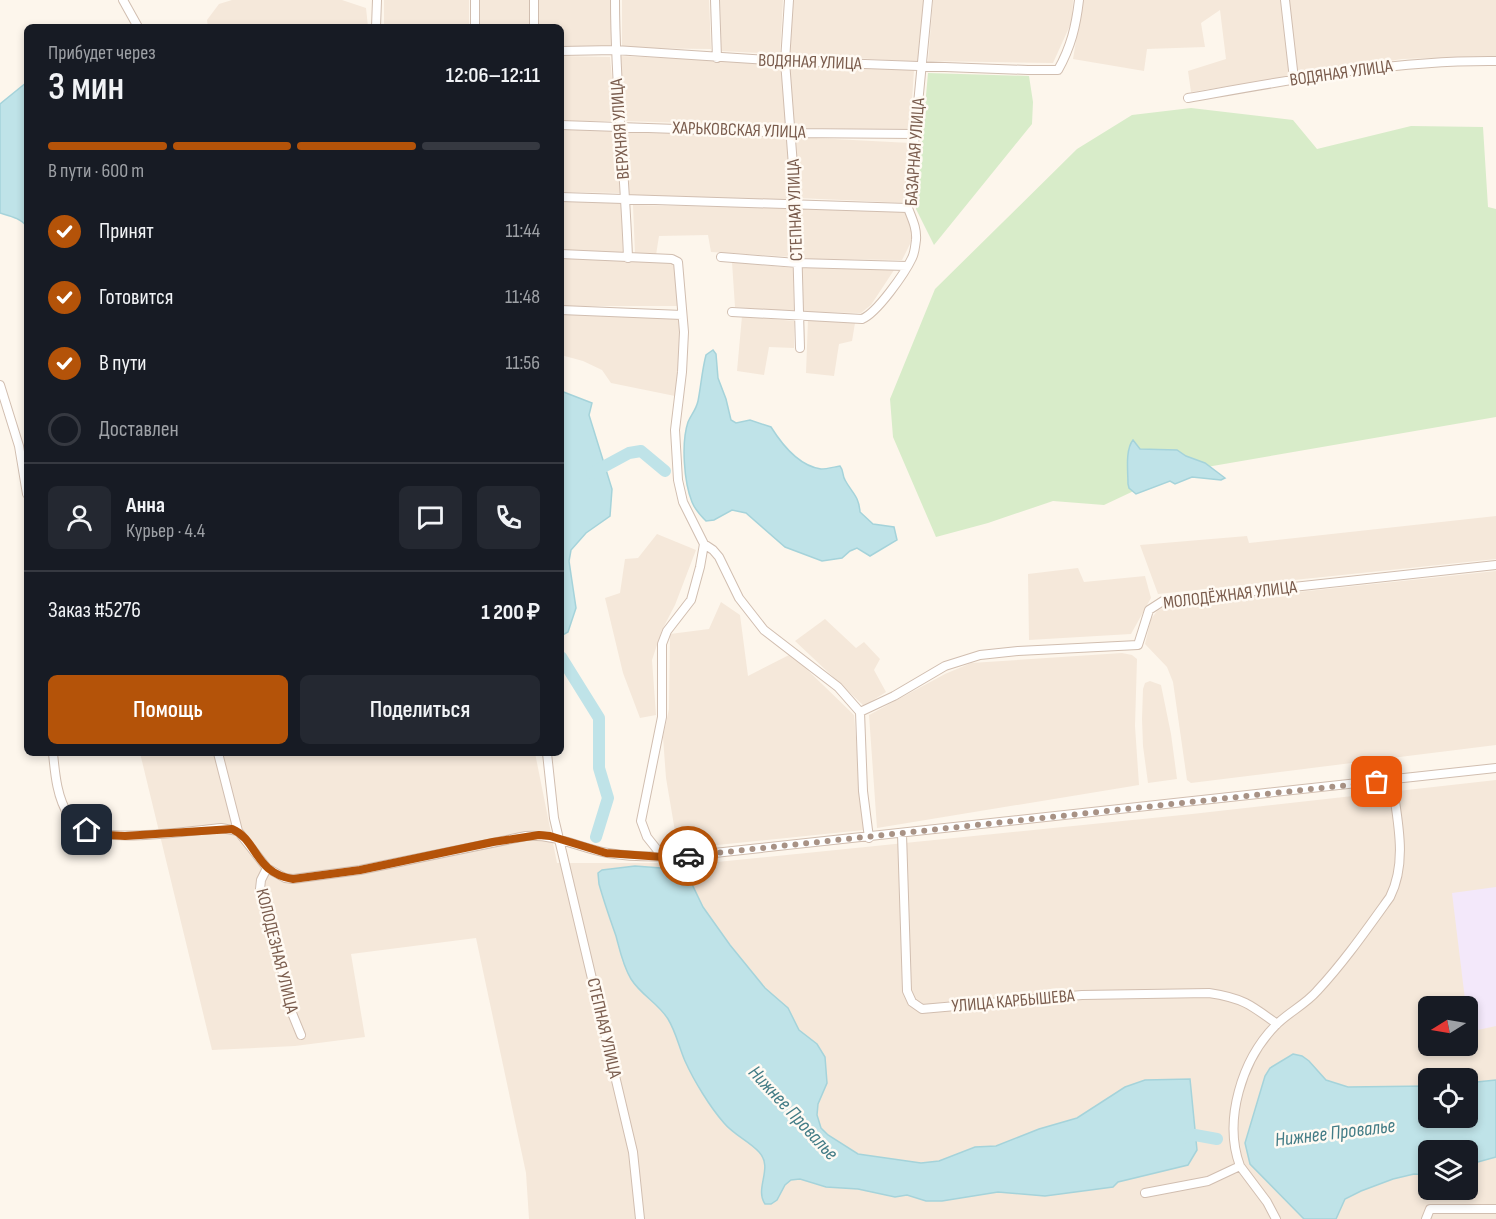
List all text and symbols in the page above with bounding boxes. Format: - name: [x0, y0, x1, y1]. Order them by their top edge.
- text: Прибудет через: [48, 41, 156, 65]
- street label: ВОДЯНАЯ УЛИЦА: [758, 50, 862, 74]
- street label: ВОДЯНАЯ УЛИЦА: [1288, 55, 1394, 91]
- text: 12:06–12:11: [446, 62, 540, 89]
- text: 3 мин: [48, 64, 124, 111]
- street label: ВЕРХНЯЯ УЛИЦА: [606, 78, 634, 180]
- street label: БАЗАРНАЯ УЛИЦА: [901, 97, 929, 207]
- street label: ХАРЬКОВСКАЯ УЛИЦА: [671, 117, 806, 143]
- street label: СТЕПНАЯ УЛИЦА: [783, 158, 807, 261]
- text: В пути · 600 m: [48, 159, 144, 183]
- icon: check: [48, 215, 81, 248]
- text: Принят: [99, 218, 154, 245]
- text: 11:44: [505, 219, 540, 243]
- icon: check: [48, 281, 81, 314]
- text: Готовится: [99, 284, 173, 311]
- text: 11:48: [505, 285, 540, 309]
- icon: check: [48, 347, 81, 380]
- text: В пути: [99, 350, 147, 377]
- text: 11:56: [505, 351, 540, 375]
- text: Доставлен: [99, 416, 179, 443]
- button: person: [48, 486, 111, 549]
- button: chat: [399, 486, 462, 549]
- button: phone: [477, 486, 540, 549]
- text: Анна: [126, 492, 165, 519]
- text: Курьер · 4.4: [126, 519, 205, 543]
- street label: МОЛОДЁЖНАЯ УЛИЦА: [1162, 576, 1298, 614]
- text: Заказ #5276: [48, 597, 141, 624]
- text: 1 200 ₽: [481, 599, 540, 626]
- button: Помощь: [48, 675, 288, 744]
- button: Поделиться: [300, 675, 540, 744]
- pin: [1351, 756, 1402, 807]
- icon: bag: [1360, 765, 1393, 798]
- pin: [61, 804, 112, 855]
- icon: home: [70, 813, 103, 846]
- courier: [658, 826, 718, 886]
- icon: car: [672, 840, 705, 873]
- street label: КОЛОДЕЗНАЯ УЛИЦА: [251, 886, 303, 1016]
- street label: СТЕПНАЯ УЛИЦА: [582, 976, 626, 1080]
- street label: УЛИЦА КАРБЫШЕВА: [951, 985, 1076, 1017]
- north arrow: [1418, 996, 1478, 1056]
- map controls: [1418, 996, 1478, 1200]
- water label: Нижнее Провалье: [743, 1061, 843, 1166]
- button: locate: [1418, 1068, 1478, 1128]
- water label: Нижнее Провалье: [1274, 1114, 1397, 1152]
- button: layers: [1418, 1140, 1478, 1200]

